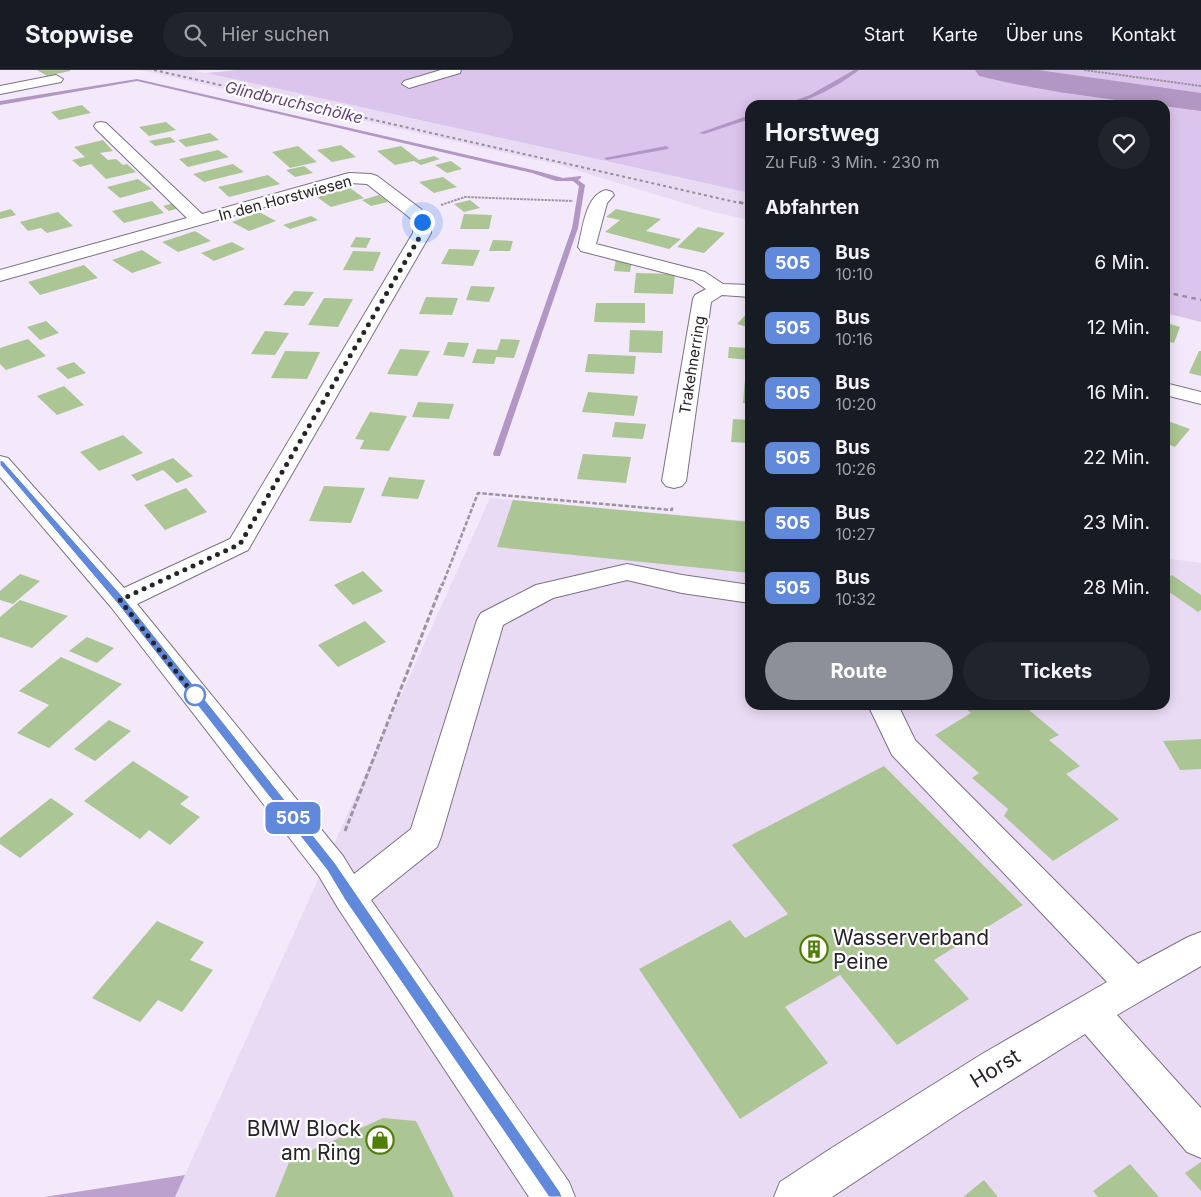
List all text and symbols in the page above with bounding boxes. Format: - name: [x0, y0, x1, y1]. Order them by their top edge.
- search box: [163, 12, 513, 57]
- text: Stopwise: [25, 20, 133, 49]
- icon: search: [181, 21, 209, 49]
- text: Hier suchen: [221, 23, 329, 46]
- text: Start: [864, 24, 904, 45]
- text: Karte: [932, 24, 978, 45]
- text: Über uns: [1006, 24, 1083, 45]
- text: Kontakt: [1111, 24, 1176, 45]
- water label: Glindbruchschölke: [223, 76, 365, 128]
- button: heart: [1098, 117, 1150, 169]
- text: Horstweg: [765, 118, 880, 147]
- text: Zu Fuß · 3 Min. · 230 m: [765, 152, 940, 172]
- street label: In den Horstwiesen: [216, 171, 354, 225]
- text: Abfahrten: [765, 196, 859, 219]
- your location: [410, 210, 435, 235]
- text: Bus: [835, 241, 870, 264]
- text: 6 Min.: [1094, 251, 1150, 274]
- text: 505: [775, 252, 810, 273]
- text: 10:10: [835, 264, 873, 284]
- text: Bus: [835, 306, 870, 329]
- street label: Trakehnerring: [675, 314, 709, 416]
- text: 12 Min.: [1087, 316, 1150, 339]
- text: 505: [775, 317, 810, 338]
- text: 10:16: [835, 329, 873, 349]
- text: Bus: [835, 371, 870, 394]
- text: 16 Min.: [1087, 381, 1150, 404]
- text: 505: [775, 382, 810, 403]
- text: 10:20: [835, 394, 876, 414]
- text: Bus: [835, 436, 870, 459]
- text: 22 Min.: [1083, 446, 1150, 469]
- text: 505: [775, 447, 810, 468]
- text: 10:26: [835, 459, 876, 479]
- text: Bus: [835, 501, 870, 524]
- text: 23 Min.: [1083, 511, 1150, 534]
- text: 505: [775, 512, 810, 533]
- text: 10:27: [835, 524, 875, 544]
- text: Bus: [835, 566, 870, 589]
- text: 28 Min.: [1083, 576, 1150, 599]
- text: 505: [775, 577, 810, 598]
- text: 10:32: [835, 589, 876, 609]
- button: Route: [765, 642, 953, 700]
- button: Tickets: [963, 642, 1150, 700]
- unlabelled marker: [184, 684, 206, 706]
- line badge: 505: [264, 802, 322, 834]
- text: 505: [275, 807, 311, 828]
- place label: Wasserverband Peine: [833, 925, 989, 974]
- building icon: Wasserverband Peine: [799, 934, 829, 964]
- street label: Horst: [965, 1043, 1025, 1093]
- place label: BMW Block am Ring: [247, 1116, 361, 1165]
- shop icon: BMW Block am Ring: [365, 1125, 395, 1155]

